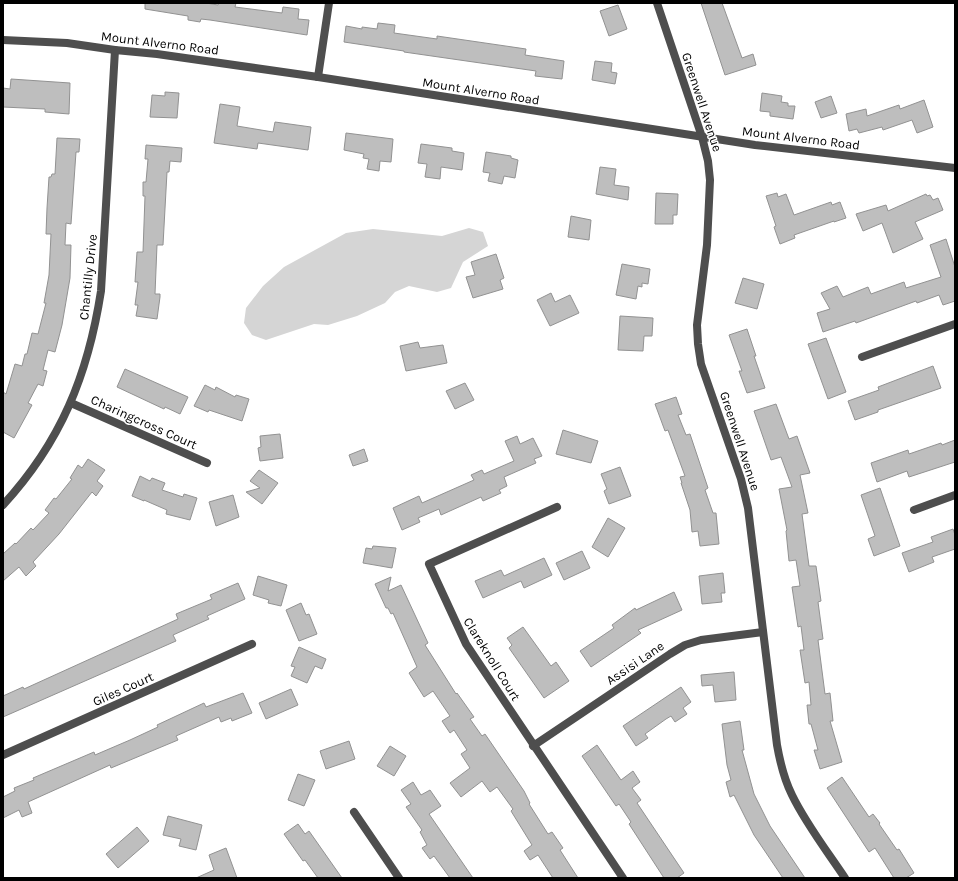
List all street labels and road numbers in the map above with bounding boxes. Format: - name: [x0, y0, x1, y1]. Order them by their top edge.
- street label: Mount Alverno Road: [100, 28, 220, 58]
- street label: Greenwell Avenue: [679, 50, 725, 154]
- street label: Mount Alverno Road: [421, 74, 541, 108]
- street label: Mount Alverno Road: [741, 123, 861, 153]
- street label: Chantilly Drive: [76, 233, 100, 321]
- street label: Greenwell Avenue: [717, 389, 763, 493]
- street label: Charingcross Court: [89, 392, 199, 452]
- street label: Clareknoll Court: [460, 615, 524, 703]
- street label: Assisi Lane: [603, 638, 667, 688]
- street label: Giles Court: [90, 669, 156, 709]

